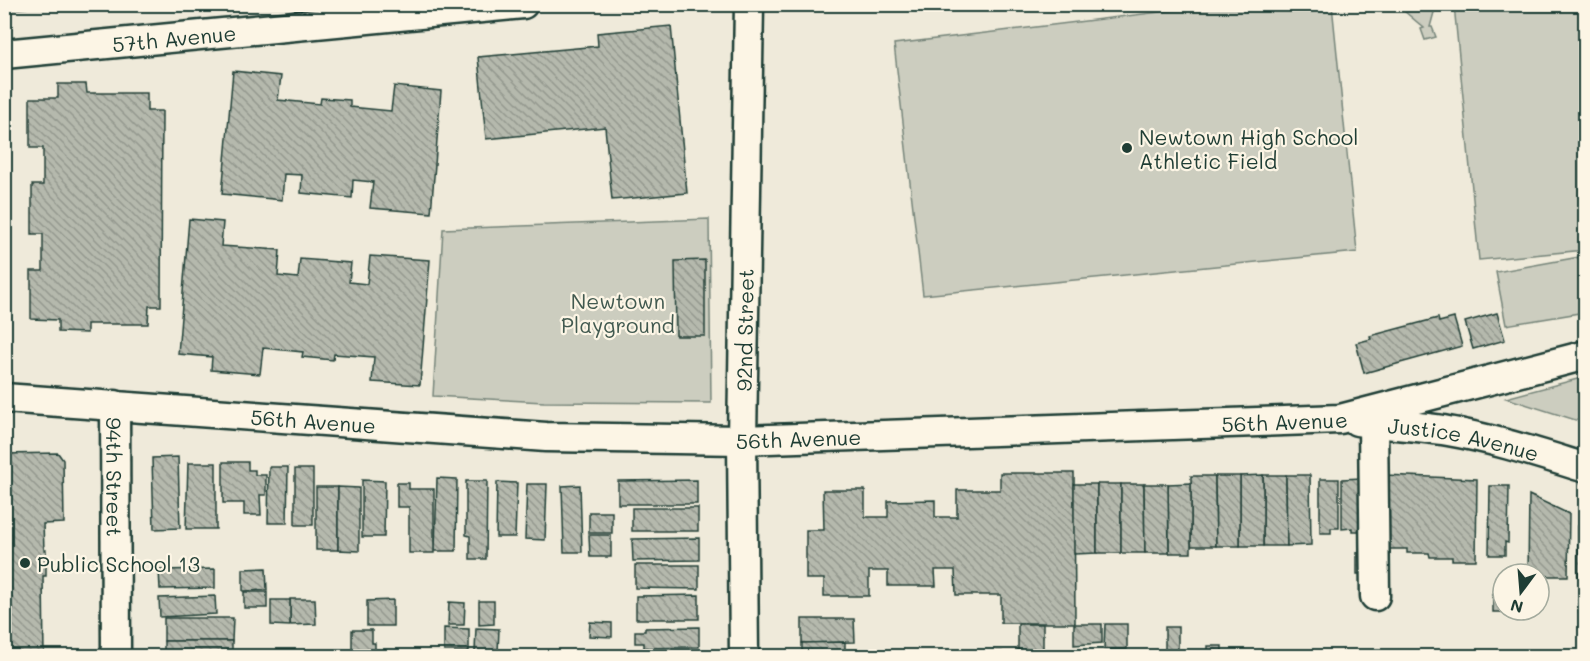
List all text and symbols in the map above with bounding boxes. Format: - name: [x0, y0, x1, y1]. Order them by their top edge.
- street label: 57th Avenue: [111, 18, 237, 57]
- place label: Newtown High School Athletic Field: [1139, 123, 1358, 174]
- marker: Newtown High School Athletic Field: [1120, 141, 1134, 155]
- street label: 92nd Street: [729, 268, 758, 392]
- park label: Newtown Playground: [561, 287, 675, 338]
- street label: 56th Avenue: [250, 402, 377, 438]
- street label: 56th Avenue: [1221, 404, 1350, 437]
- street label: Justice Avenue: [1387, 411, 1542, 466]
- street label: 94th Street: [102, 417, 129, 537]
- street label: 56th Avenue: [736, 422, 862, 454]
- place label: Public School 13: [37, 550, 200, 577]
- marker: Public School 13: [18, 556, 32, 570]
- north arrow: [1491, 562, 1551, 622]
- text: N: [1508, 595, 1525, 619]

